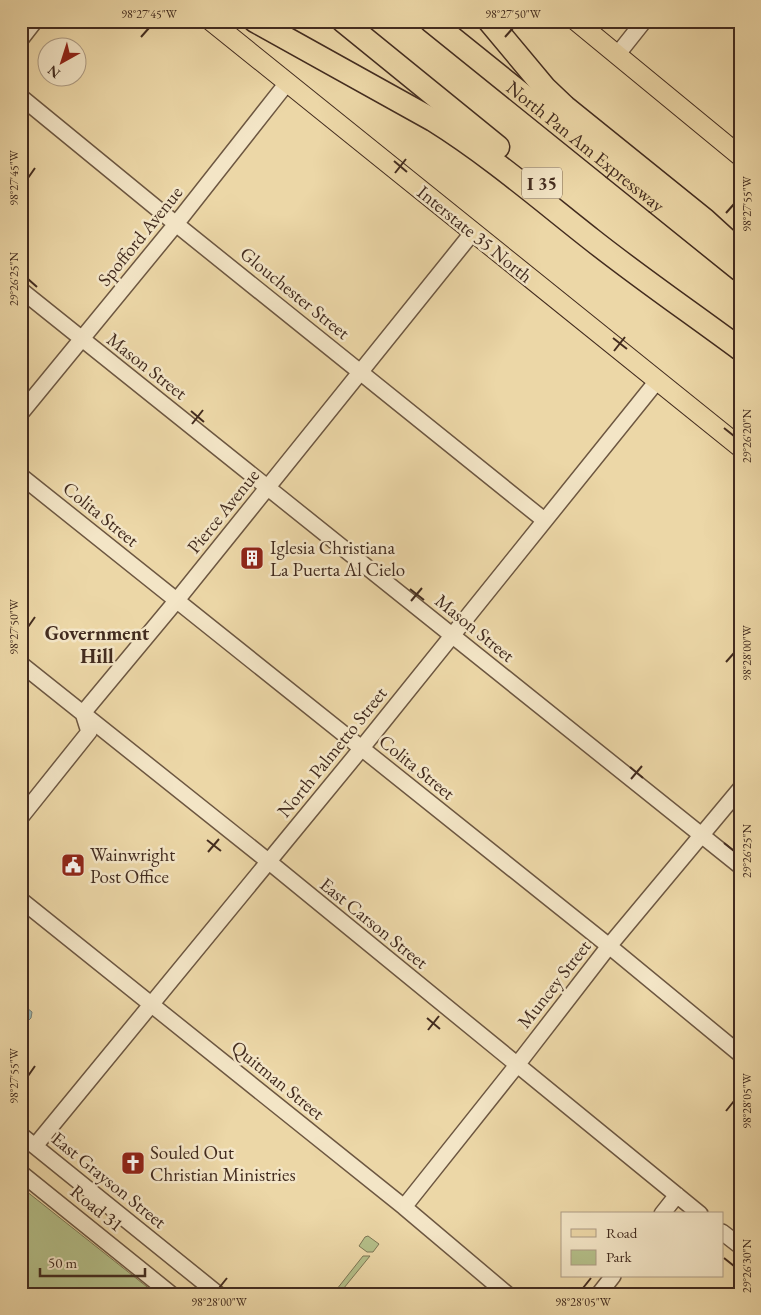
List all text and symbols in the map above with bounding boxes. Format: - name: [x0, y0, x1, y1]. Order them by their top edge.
- text: 98°27'45"W: [121, 6, 178, 22]
- text: 98°27'50"W: [485, 6, 542, 22]
- north arrow: [38, 38, 88, 88]
- text: N: [43, 61, 64, 83]
- street label: North Pan Am Expressway: [502, 74, 671, 218]
- text: 98°27'45"W: [6, 149, 22, 206]
- road number: I 35: [522, 168, 562, 198]
- text: 98°27'55"W: [739, 175, 755, 232]
- street label: Interstate 35 North: [412, 180, 538, 288]
- street label: Spofford Avenue: [92, 181, 188, 291]
- street label: Glouchester Street: [235, 241, 355, 345]
- text: 29°26'25"N: [6, 252, 22, 306]
- street label: Mason Street: [102, 327, 192, 405]
- text: 29°26'20"N: [739, 409, 755, 463]
- street label: Pierce Avenue: [181, 463, 265, 559]
- street label: Colita Street: [58, 476, 144, 552]
- place label: Iglesia Christiana La Puerta Al Cielo: [270, 535, 405, 582]
- building icon: Iglesia Christiana La Puerta Al Cielo: [239, 545, 265, 571]
- street label: Mason Street: [430, 588, 520, 668]
- text: 98°27'50"W: [6, 598, 22, 655]
- district label: Government Hill: [45, 620, 150, 669]
- text: 98°28'00"W: [739, 624, 755, 681]
- street label: North Palmetto Street: [272, 682, 392, 822]
- street label: Colita Street: [374, 729, 460, 805]
- text: 29°26'25"N: [739, 824, 755, 878]
- place label: Wainwright Post Office: [90, 842, 175, 889]
- public building icon: Wainwright Post Office: [60, 852, 86, 878]
- street label: East Carson Street: [315, 872, 433, 974]
- street label: Muncey Street: [512, 935, 596, 1033]
- street label: Quitman Street: [226, 1035, 330, 1125]
- text: 98°27'55"W: [6, 1047, 22, 1104]
- text: 98°28'05"W: [739, 1072, 755, 1129]
- street label: East Grayson Street: [46, 1126, 172, 1234]
- place label: Souled Out Christian Ministries: [150, 1140, 296, 1187]
- church icon: Souled Out Christian Ministries: [120, 1150, 146, 1176]
- street label: Road 31: [65, 1179, 129, 1237]
- legend: [561, 1212, 724, 1278]
- text: Road: [606, 1223, 638, 1242]
- text: 29°26'30"N: [739, 1239, 755, 1293]
- scale bar: [40, 1245, 145, 1277]
- text: Park: [606, 1247, 633, 1266]
- text: 50 m: [48, 1253, 77, 1272]
- text: 98°28'00"W: [191, 1294, 248, 1310]
- text: 98°28'05"W: [555, 1294, 612, 1310]

